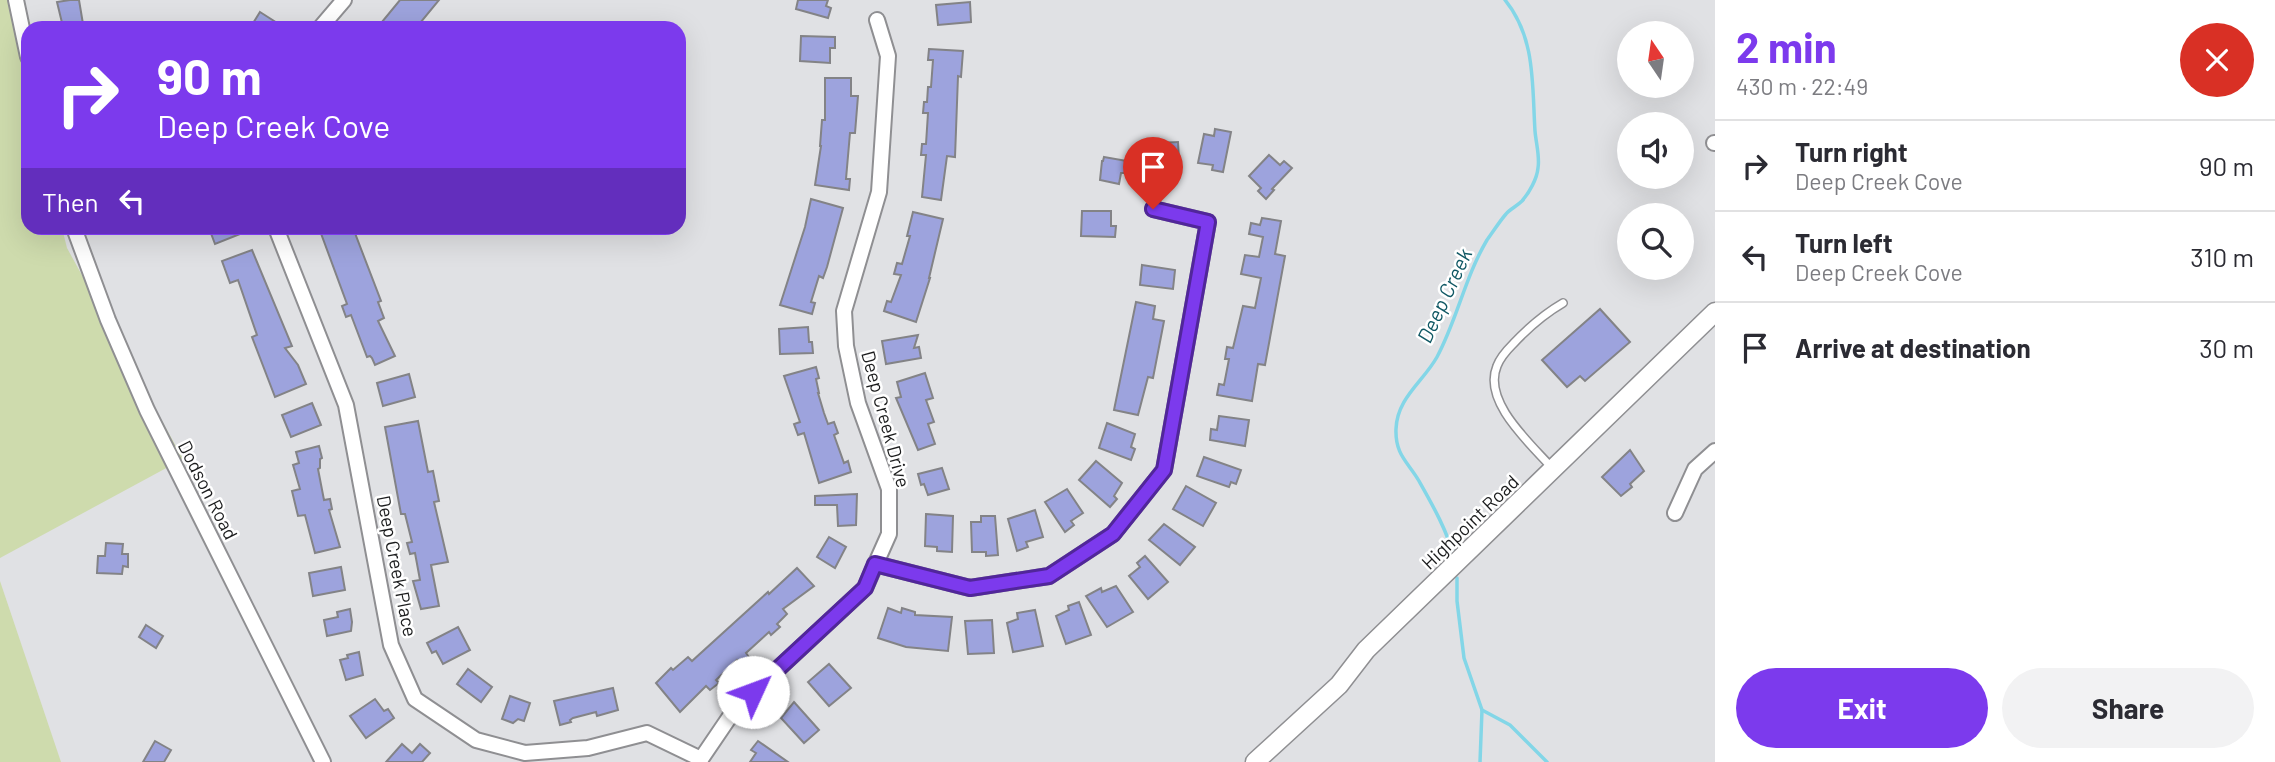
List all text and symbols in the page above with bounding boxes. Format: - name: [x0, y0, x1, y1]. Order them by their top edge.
- north arrow: [1617, 21, 1694, 98]
- map controls: [1617, 21, 1694, 280]
- text: 2 min: [1736, 21, 1837, 71]
- button: close: [2180, 23, 2254, 97]
- text: 90 m: [157, 46, 262, 105]
- icon: right: [42, 49, 133, 140]
- text: 430 m · 22:49: [1736, 72, 1868, 100]
- text: Deep Creek Cove: [157, 106, 390, 144]
- button: sound: [1617, 112, 1694, 189]
- text: Turn right: [1795, 136, 1908, 167]
- pin: [1123, 137, 1183, 209]
- icon: right: [1736, 147, 1774, 185]
- icon: arrive: [1134, 148, 1172, 186]
- text: 90 m: [2199, 150, 2254, 181]
- text: Deep Creek Cove: [1795, 167, 1963, 195]
- icon: left: [113, 182, 151, 220]
- text: Then: [42, 186, 99, 217]
- button: search: [1617, 203, 1694, 280]
- text: Turn left: [1795, 227, 1893, 258]
- icon: left: [1736, 238, 1774, 276]
- text: 310 m: [2190, 241, 2254, 272]
- water label: Deep Creek: [1411, 244, 1477, 347]
- text: Deep Creek Cove: [1795, 258, 1963, 286]
- icon: arrive: [1736, 329, 1774, 367]
- text: Arrive at destination: [1795, 332, 2031, 363]
- text: 30 m: [2199, 332, 2254, 363]
- street label: Deep Creek Drive: [857, 348, 916, 490]
- street label: Dodson Road: [174, 436, 243, 543]
- street label: Highpoint Road: [1416, 470, 1523, 574]
- street label: Deep Creek Place: [373, 493, 422, 639]
- position arrow: [716, 655, 790, 729]
- button: Exit: [1736, 668, 1988, 748]
- button: Share: [2002, 668, 2254, 748]

